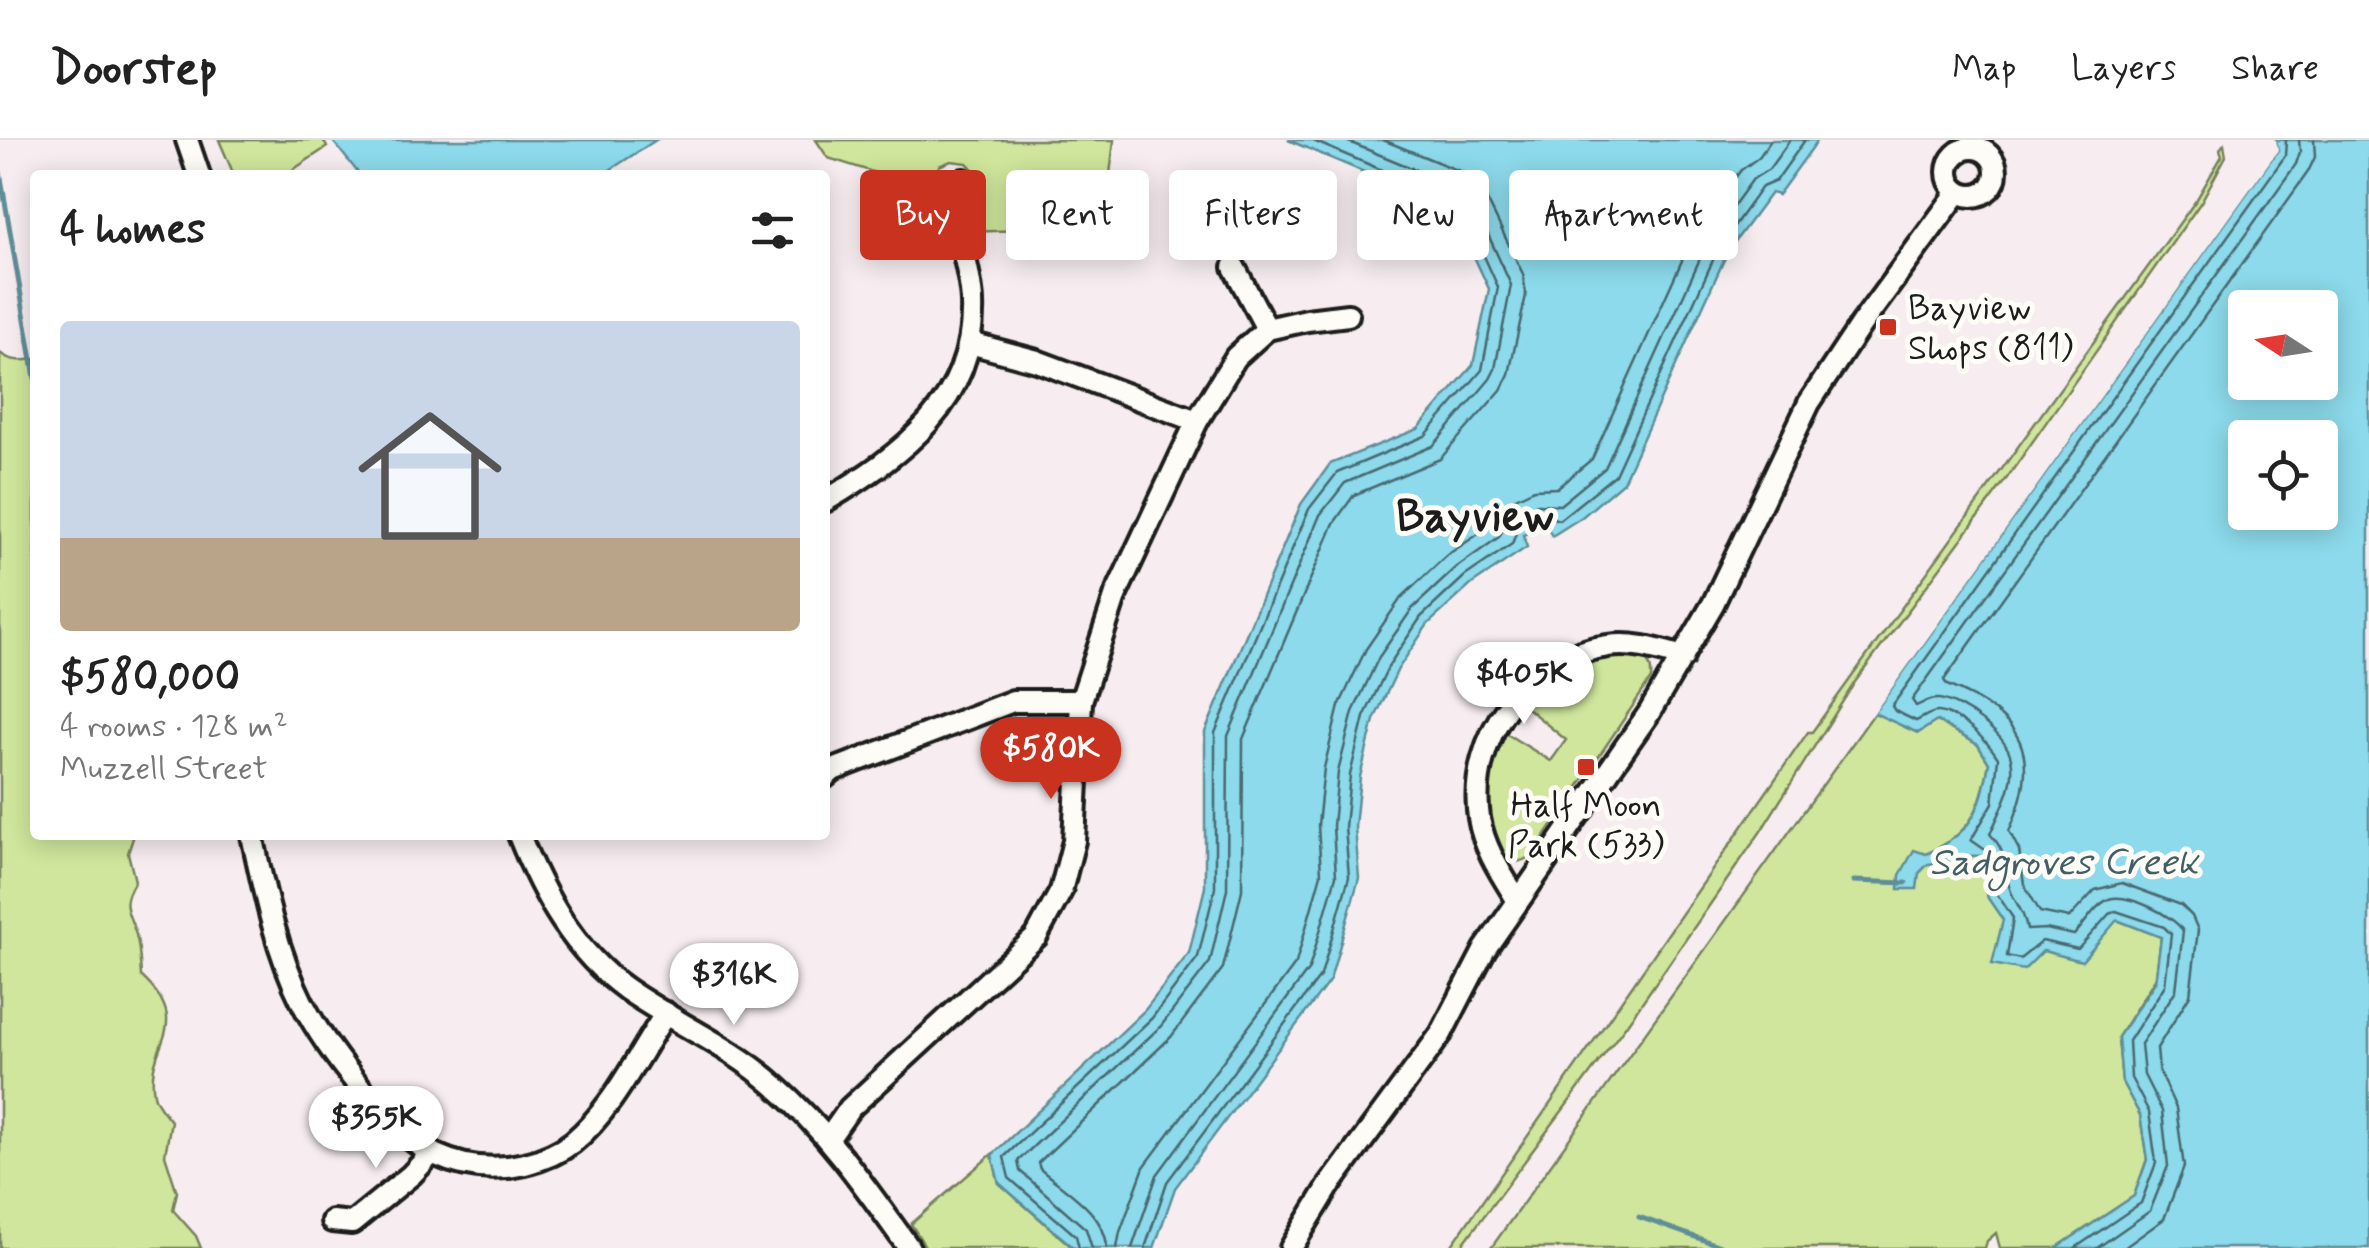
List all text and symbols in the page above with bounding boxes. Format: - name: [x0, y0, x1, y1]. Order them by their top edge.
- text: Doorstep: [50, 38, 218, 101]
- text: Map: [1952, 46, 2016, 92]
- text: Layers: [2071, 46, 2176, 92]
- text: Share: [2231, 46, 2319, 92]
- chip: Buy: [860, 170, 986, 260]
- chip: Rent: [1006, 170, 1149, 260]
- chip: Filters: [1169, 170, 1337, 260]
- chip: New: [1357, 170, 1489, 260]
- chip: Apartment: [1509, 170, 1738, 260]
- text: 4 homes: [60, 203, 206, 258]
- icon: filters: [745, 203, 800, 258]
- place label: Bayview Shops (811): [1908, 286, 2073, 372]
- north arrow: [2228, 290, 2338, 400]
- map controls: [2228, 290, 2338, 530]
- marker: Bayview Shops (811): [1877, 316, 1899, 338]
- icon: home: [340, 386, 520, 566]
- button: locate: [2228, 420, 2338, 530]
- district label: Bayview: [1396, 488, 1554, 547]
- pin: $405K: [1454, 642, 1594, 727]
- text: $580,000: [60, 651, 240, 706]
- text: $405K: [1476, 653, 1572, 695]
- text: 4 rooms · 128 m²: [60, 706, 288, 748]
- pin: $580K: [981, 717, 1121, 802]
- text: $580K: [1002, 728, 1100, 770]
- text: Muzzell Street: [60, 748, 268, 790]
- marker: Half Moon Park (533): [1575, 756, 1597, 778]
- place label: Half Moon Park (533): [1508, 783, 1664, 869]
- water label: Sadgroves Creek: [1929, 839, 2200, 892]
- pin: $316K: [664, 943, 804, 1028]
- text: $316K: [692, 954, 776, 996]
- pin: $355K: [306, 1086, 446, 1171]
- text: $355K: [331, 1097, 421, 1139]

